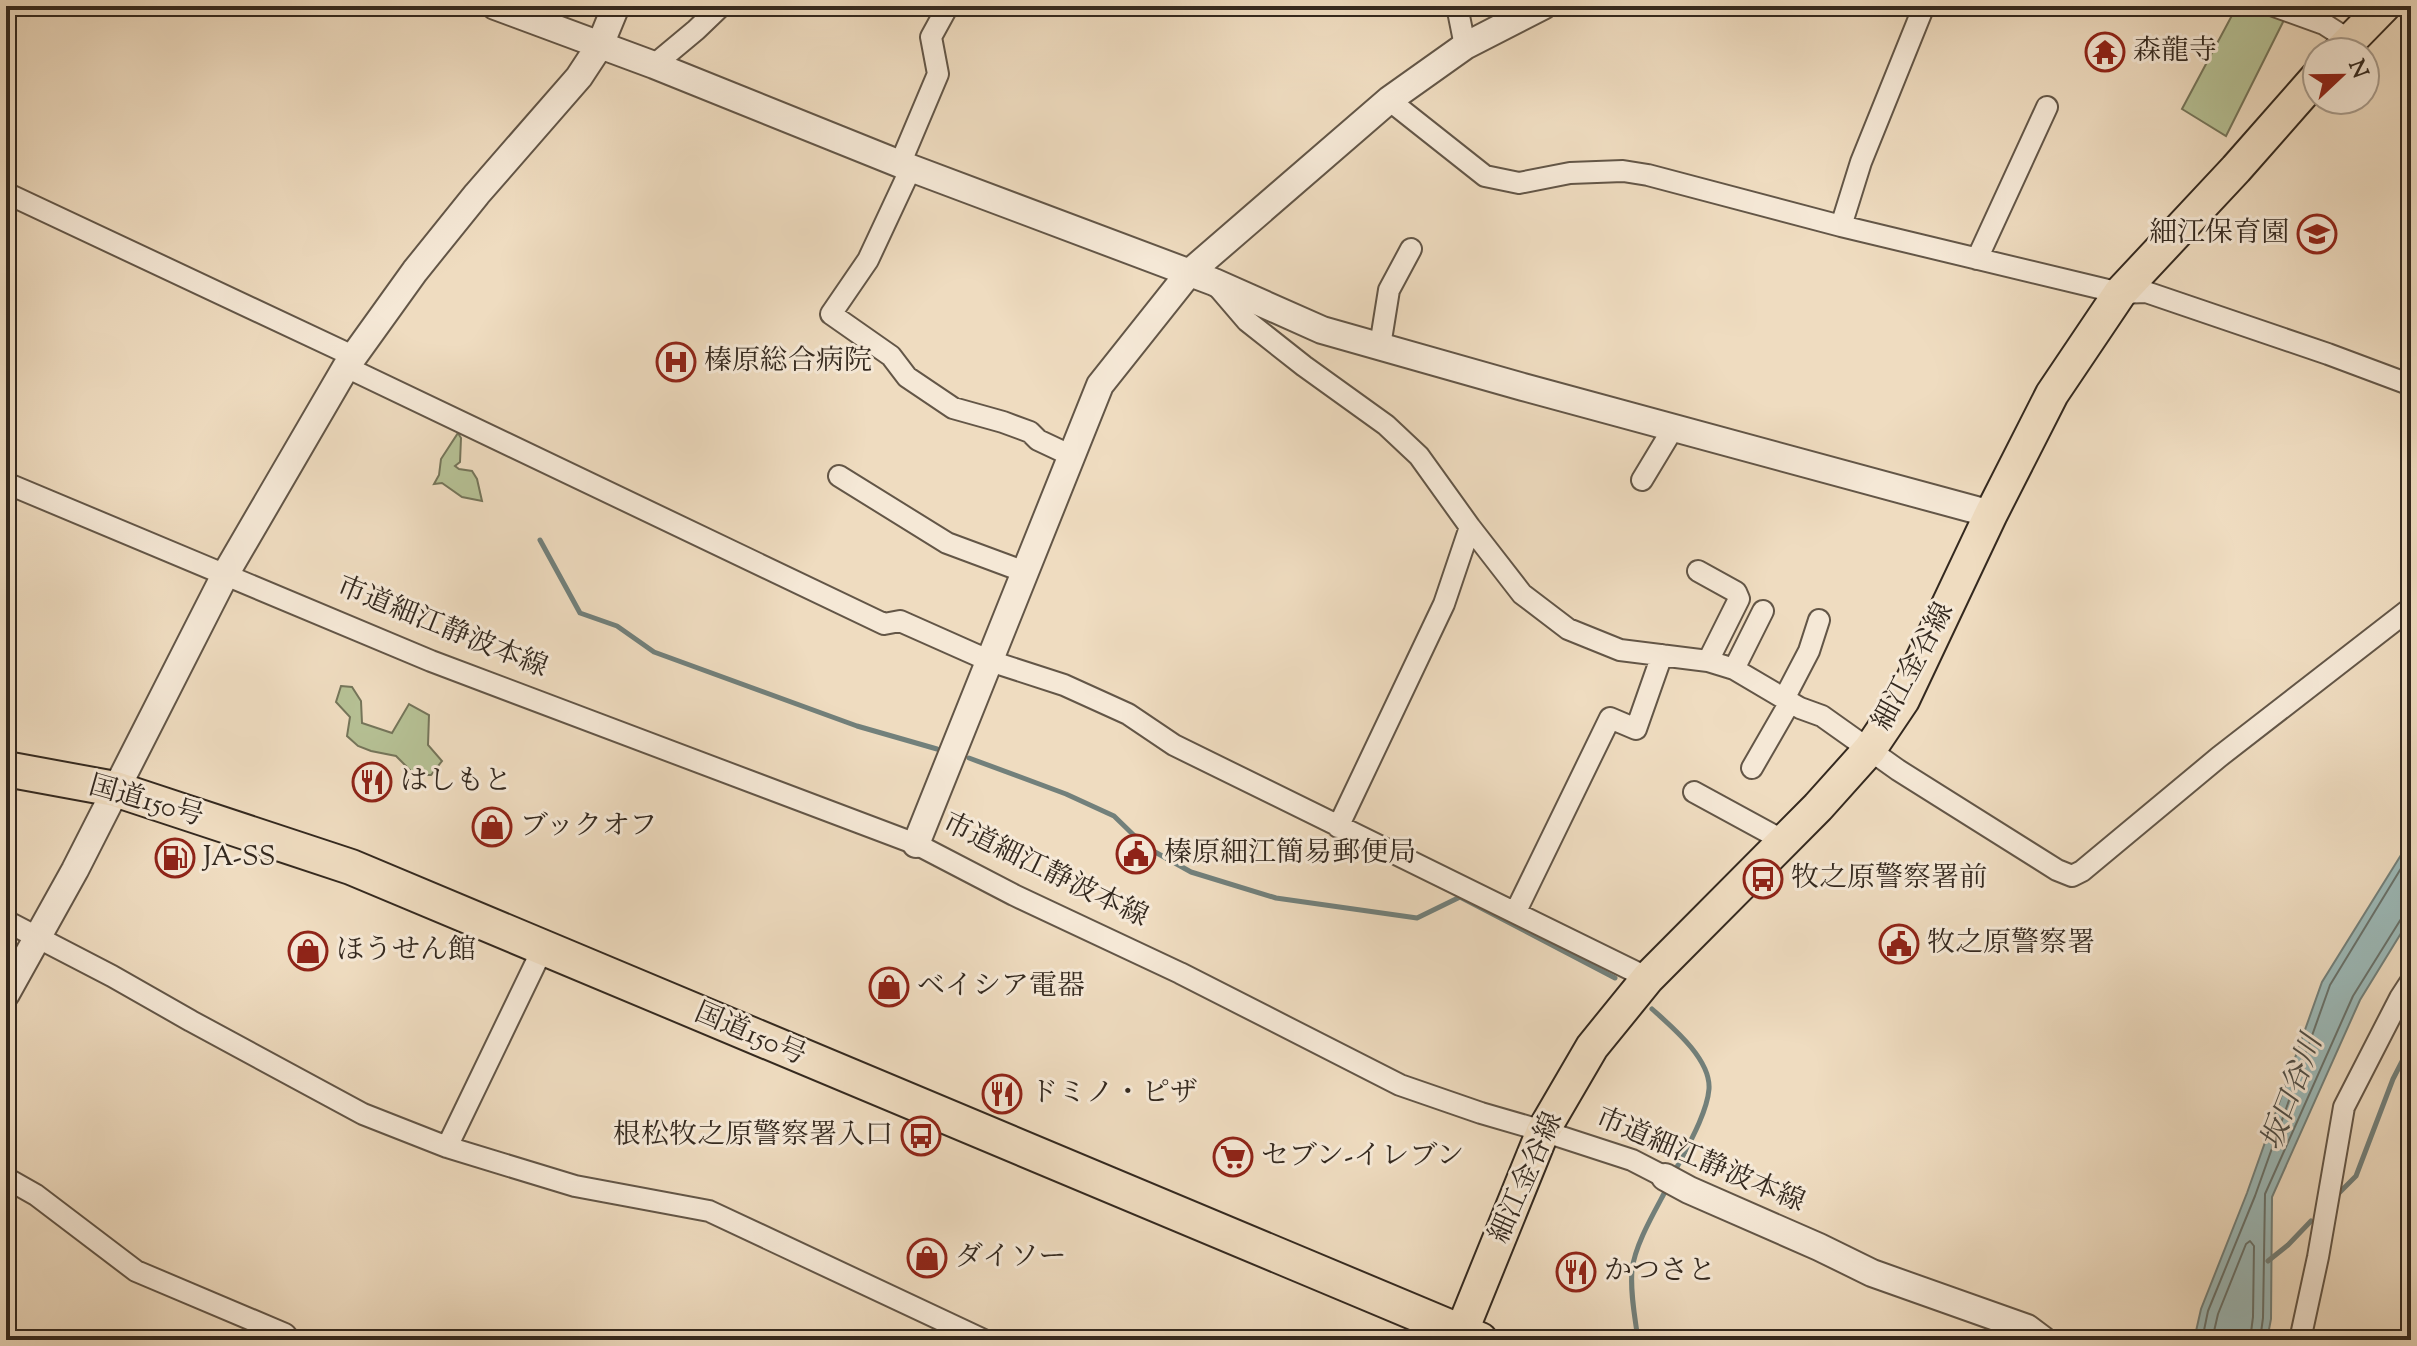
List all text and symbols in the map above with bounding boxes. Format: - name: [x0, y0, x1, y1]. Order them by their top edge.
- temple icon: 森龍寺: [2084, 31, 2126, 73]
- place label: 森龍寺: [2133, 32, 2217, 72]
- north arrow: [2301, 36, 2381, 116]
- text: N: [2339, 55, 2375, 84]
- school or university icon: 細江保育園: [2296, 213, 2338, 255]
- place label: 細江保育園: [2149, 214, 2289, 254]
- hospital icon: 榛原総合病院: [655, 341, 697, 383]
- place label: 榛原総合病院: [704, 342, 872, 382]
- street label: 市道細江静波本線: [331, 567, 553, 689]
- street label: 細江金谷線: [1863, 596, 1965, 738]
- restaurant icon: はしもと: [351, 761, 393, 803]
- place label: はしもと: [400, 762, 512, 802]
- street label: 国道150号: [84, 767, 208, 837]
- street label: 市道細江静波本線: [936, 804, 1154, 938]
- shop icon: ブックオフ: [471, 806, 513, 848]
- place label: ブックオフ: [520, 807, 657, 847]
- public building icon: 榛原細江簡易郵便局: [1115, 833, 1157, 875]
- place label: 榛原細江簡易郵便局: [1164, 834, 1416, 874]
- fuel station icon: JA-SS: [154, 837, 196, 879]
- place label: JA-SS: [201, 838, 275, 878]
- bus stop icon: 牧之原警察署前: [1742, 858, 1784, 900]
- place label: 牧之原警察署前: [1791, 859, 1987, 899]
- public building icon: 牧之原警察署: [1878, 923, 1920, 965]
- place label: 牧之原警察署: [1927, 924, 2095, 964]
- shop icon: ほうせん館: [287, 930, 329, 972]
- place label: ほうせん館: [336, 931, 476, 971]
- shop icon: ベイシア電器: [868, 966, 910, 1008]
- place label: ベイシア電器: [917, 967, 1085, 1007]
- street label: 国道150号: [688, 994, 812, 1076]
- water label: 坂口谷川: [2251, 1026, 2336, 1157]
- restaurant icon: ドミノ・ピザ: [981, 1073, 1023, 1115]
- place label: ドミノ・ピザ: [1030, 1074, 1198, 1114]
- street label: 市道細江静波本線: [1589, 1099, 1811, 1223]
- street label: 細江金谷線: [1480, 1106, 1574, 1250]
- bus stop icon: 根松牧之原警察署入口: [900, 1115, 942, 1157]
- place label: 根松牧之原警察署入口: [613, 1116, 893, 1156]
- supermarket icon: セブン-イレブン: [1212, 1136, 1254, 1178]
- place label: セブン-イレブン: [1261, 1137, 1464, 1177]
- shop icon: ダイソー: [906, 1237, 948, 1279]
- place label: ダイソー: [955, 1238, 1066, 1278]
- restaurant icon: かつさと: [1555, 1251, 1597, 1293]
- place label: かつさと: [1604, 1252, 1716, 1292]

